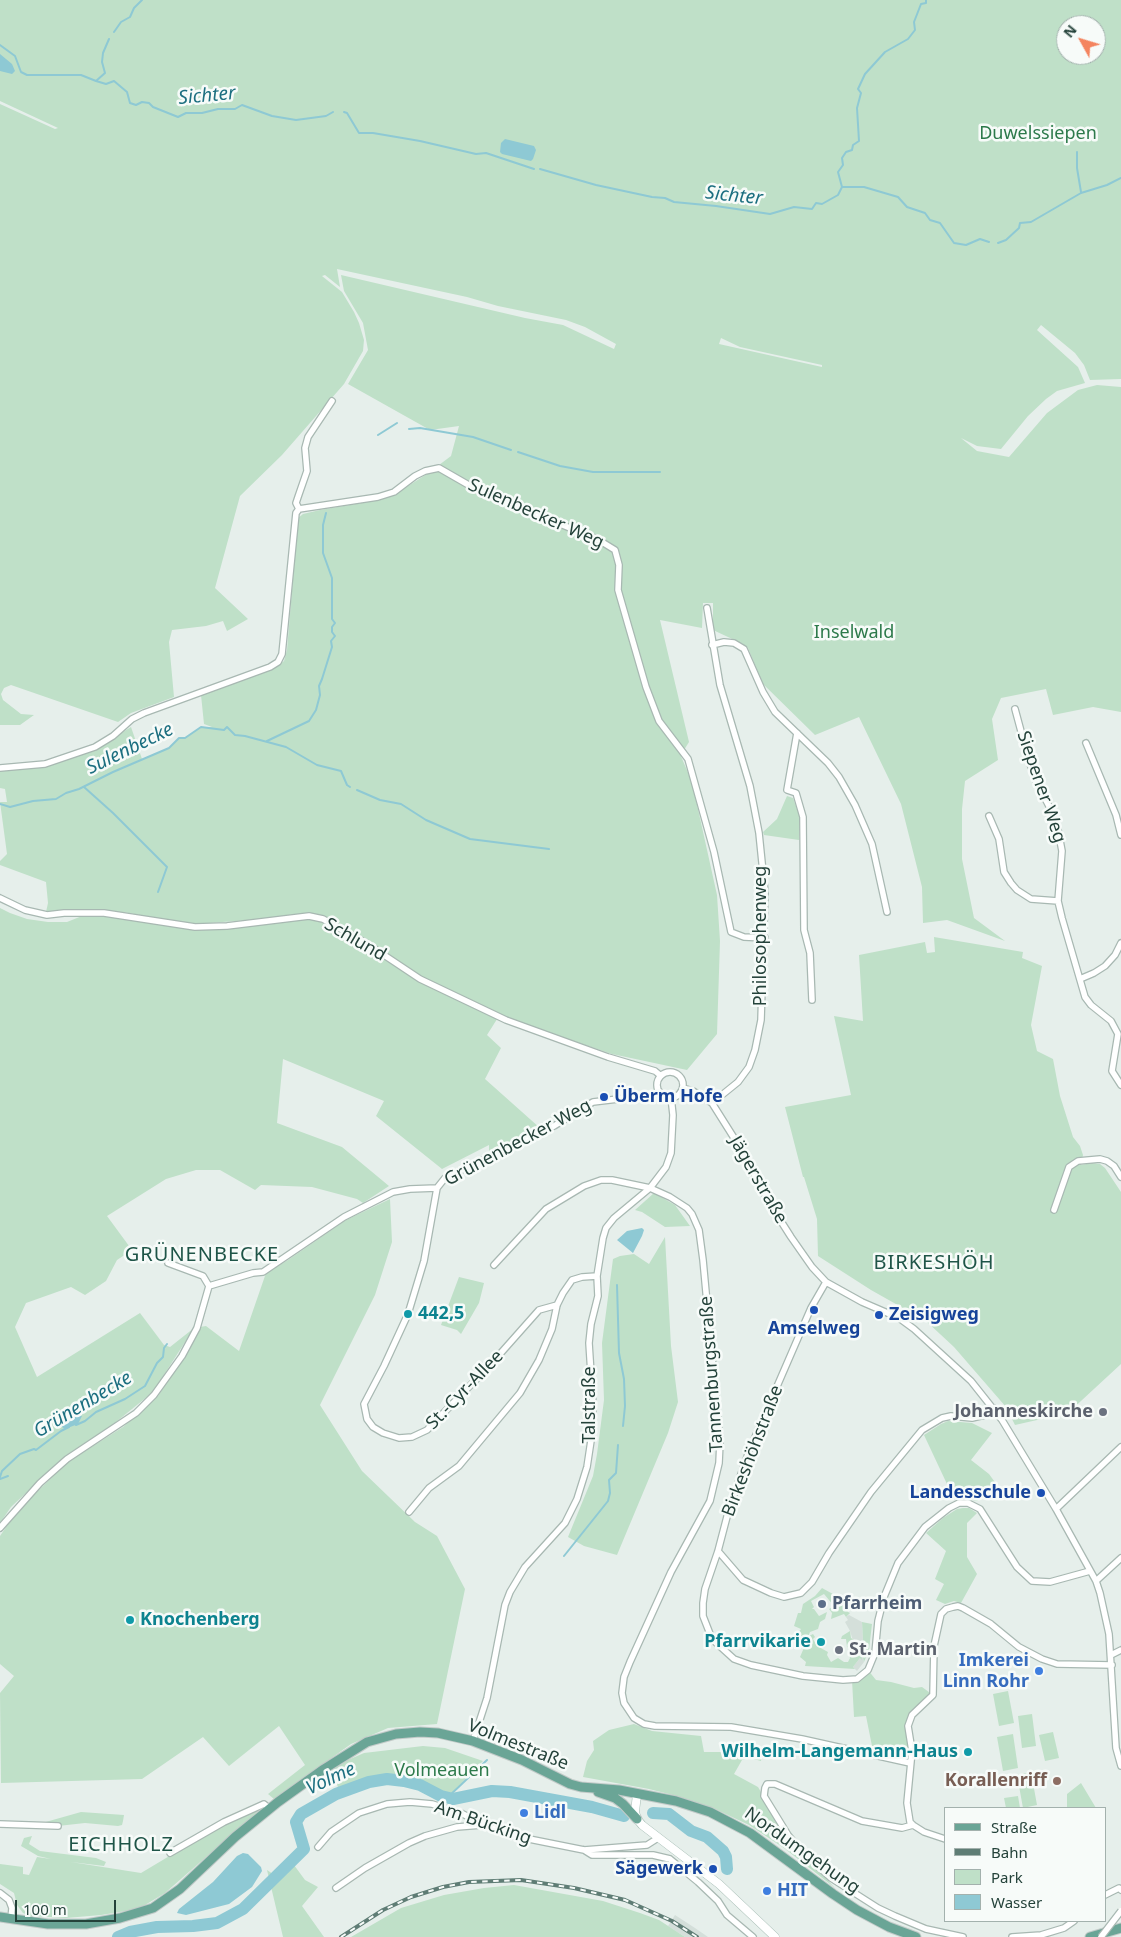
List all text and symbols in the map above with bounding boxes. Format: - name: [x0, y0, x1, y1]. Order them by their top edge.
- north arrow: [1056, 15, 1106, 65]
- text: N: [1059, 20, 1081, 41]
- water label: Sichter: [177, 82, 237, 110]
- park label: Duwelssiepen: [979, 123, 1097, 145]
- water label: Sichter: [704, 182, 764, 210]
- street label: Sulenbecker Weg: [465, 474, 607, 554]
- park label: Inselwald: [814, 622, 894, 644]
- water label: Sulenbecke: [83, 718, 177, 780]
- street label: Siepener Weg: [1012, 728, 1070, 846]
- street label: Philosophenweg: [750, 866, 772, 1006]
- street label: Schlund: [320, 914, 390, 966]
- place label: Überm Hofe: [614, 1086, 723, 1108]
- marker: Überm Hofe: [598, 1091, 610, 1103]
- street label: Grünenbecker Weg: [441, 1095, 595, 1191]
- street label: Jägerstraße: [724, 1132, 792, 1228]
- district label: GRÜNENBECKE: [123, 1243, 281, 1267]
- district label: BIRKESHÖH: [872, 1251, 996, 1275]
- street label: Tannenburgstraße: [696, 1295, 728, 1453]
- place label: 442,5: [418, 1303, 464, 1325]
- marker: Amselweg: [808, 1304, 820, 1316]
- place label: Zeisigweg: [889, 1304, 979, 1326]
- marker: 442,5: [402, 1308, 414, 1320]
- marker: Zeisigweg: [873, 1309, 885, 1321]
- place label: Amselweg: [768, 1318, 860, 1340]
- street label: St.-Cyr-Allee: [422, 1346, 508, 1434]
- street label: Talstraße: [579, 1366, 601, 1444]
- water label: Grünenbecke: [30, 1367, 136, 1443]
- street label: Birkeshöhstraße: [718, 1382, 788, 1520]
- place label: Johanneskirche: [954, 1401, 1093, 1423]
- marker: Johanneskirche: [1097, 1406, 1109, 1418]
- place label: Landesschule: [909, 1482, 1031, 1504]
- marker: Landesschule: [1035, 1487, 1047, 1499]
- place label: Pfarrheim: [832, 1593, 922, 1615]
- marker: Pfarrheim: [816, 1598, 828, 1610]
- place label: Knochenberg: [140, 1609, 260, 1631]
- marker: Knochenberg: [124, 1614, 136, 1626]
- place label: Pfarrvikarie: [704, 1631, 811, 1653]
- marker: Pfarrvikarie: [815, 1636, 827, 1648]
- place label: St. Martin: [849, 1639, 937, 1661]
- marker: St. Martin: [833, 1644, 845, 1656]
- place label: Imkerei Linn Rohr: [943, 1650, 1029, 1692]
- marker: Imkerei Linn Rohr: [1033, 1665, 1045, 1677]
- street label: Volmestraße: [464, 1715, 572, 1775]
- place label: Wilhelm-Langemann-Haus: [721, 1741, 958, 1763]
- marker: Wilhelm-Langemann-Haus: [962, 1746, 974, 1758]
- water label: Volme: [303, 1758, 359, 1800]
- park label: Volmeauen: [394, 1760, 490, 1782]
- place label: Korallenriff: [945, 1770, 1047, 1792]
- marker: Korallenriff: [1051, 1775, 1063, 1787]
- street label: Am Bücking: [432, 1796, 534, 1850]
- place label: Lidl: [534, 1802, 566, 1824]
- street label: Nordumgehung: [740, 1803, 864, 1899]
- marker: Lidl: [518, 1807, 530, 1819]
- legend: [944, 1807, 1106, 1922]
- text: Straße: [991, 1817, 1037, 1837]
- district label: EICHHOLZ: [67, 1833, 175, 1857]
- text: Bahn: [991, 1842, 1028, 1862]
- place label: Sägewerk: [615, 1858, 703, 1880]
- marker: Sägewerk: [707, 1863, 719, 1875]
- text: Park: [991, 1867, 1023, 1887]
- place label: HIT: [777, 1880, 808, 1902]
- marker: HIT: [761, 1885, 773, 1897]
- scale bar: [18, 1890, 119, 1922]
- text: Wasser: [991, 1892, 1042, 1912]
- text: 100 m: [23, 1899, 67, 1919]

